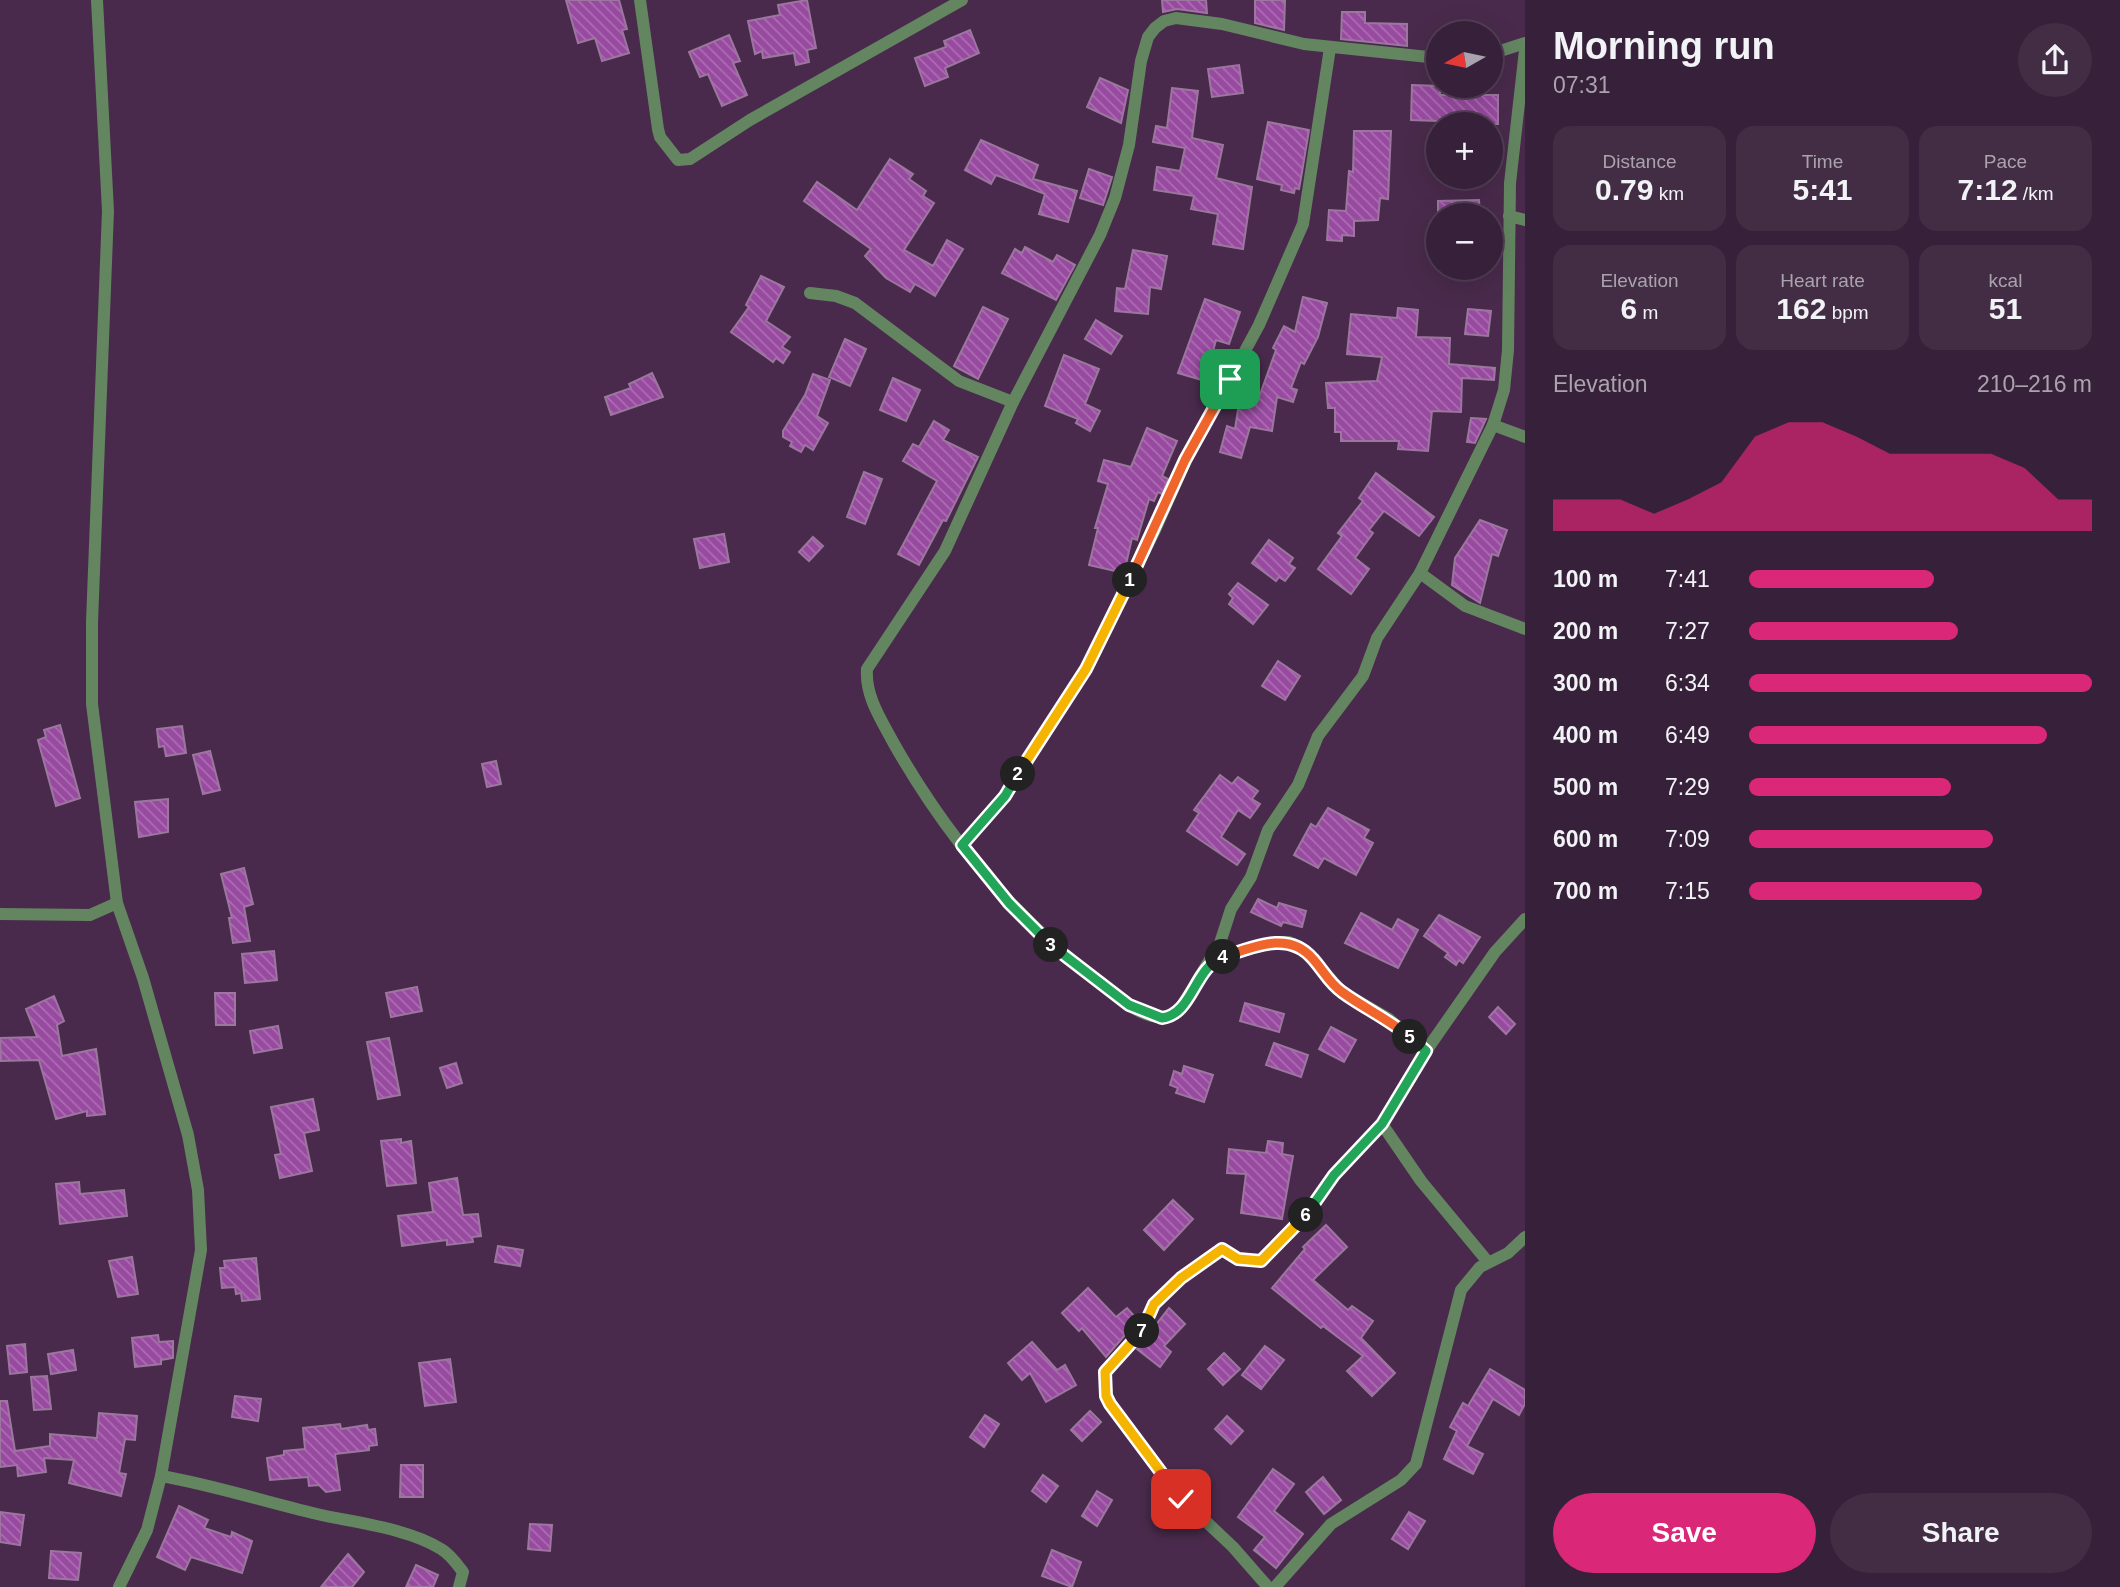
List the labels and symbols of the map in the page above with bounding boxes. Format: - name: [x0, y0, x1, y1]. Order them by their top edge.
- north arrow: [1426, 21, 1503, 98]
- pin: [1200, 349, 1260, 409]
- pin: 1: [1112, 562, 1148, 598]
- pin: 2: [1000, 756, 1036, 792]
- pin: 3: [1034, 928, 1068, 962]
- pin: 4: [1206, 940, 1240, 974]
- pin: 5: [1392, 1020, 1428, 1054]
- pin: 6: [1288, 1198, 1324, 1232]
- pin: 7: [1124, 1314, 1160, 1348]
- pin: [1151, 1469, 1211, 1529]

